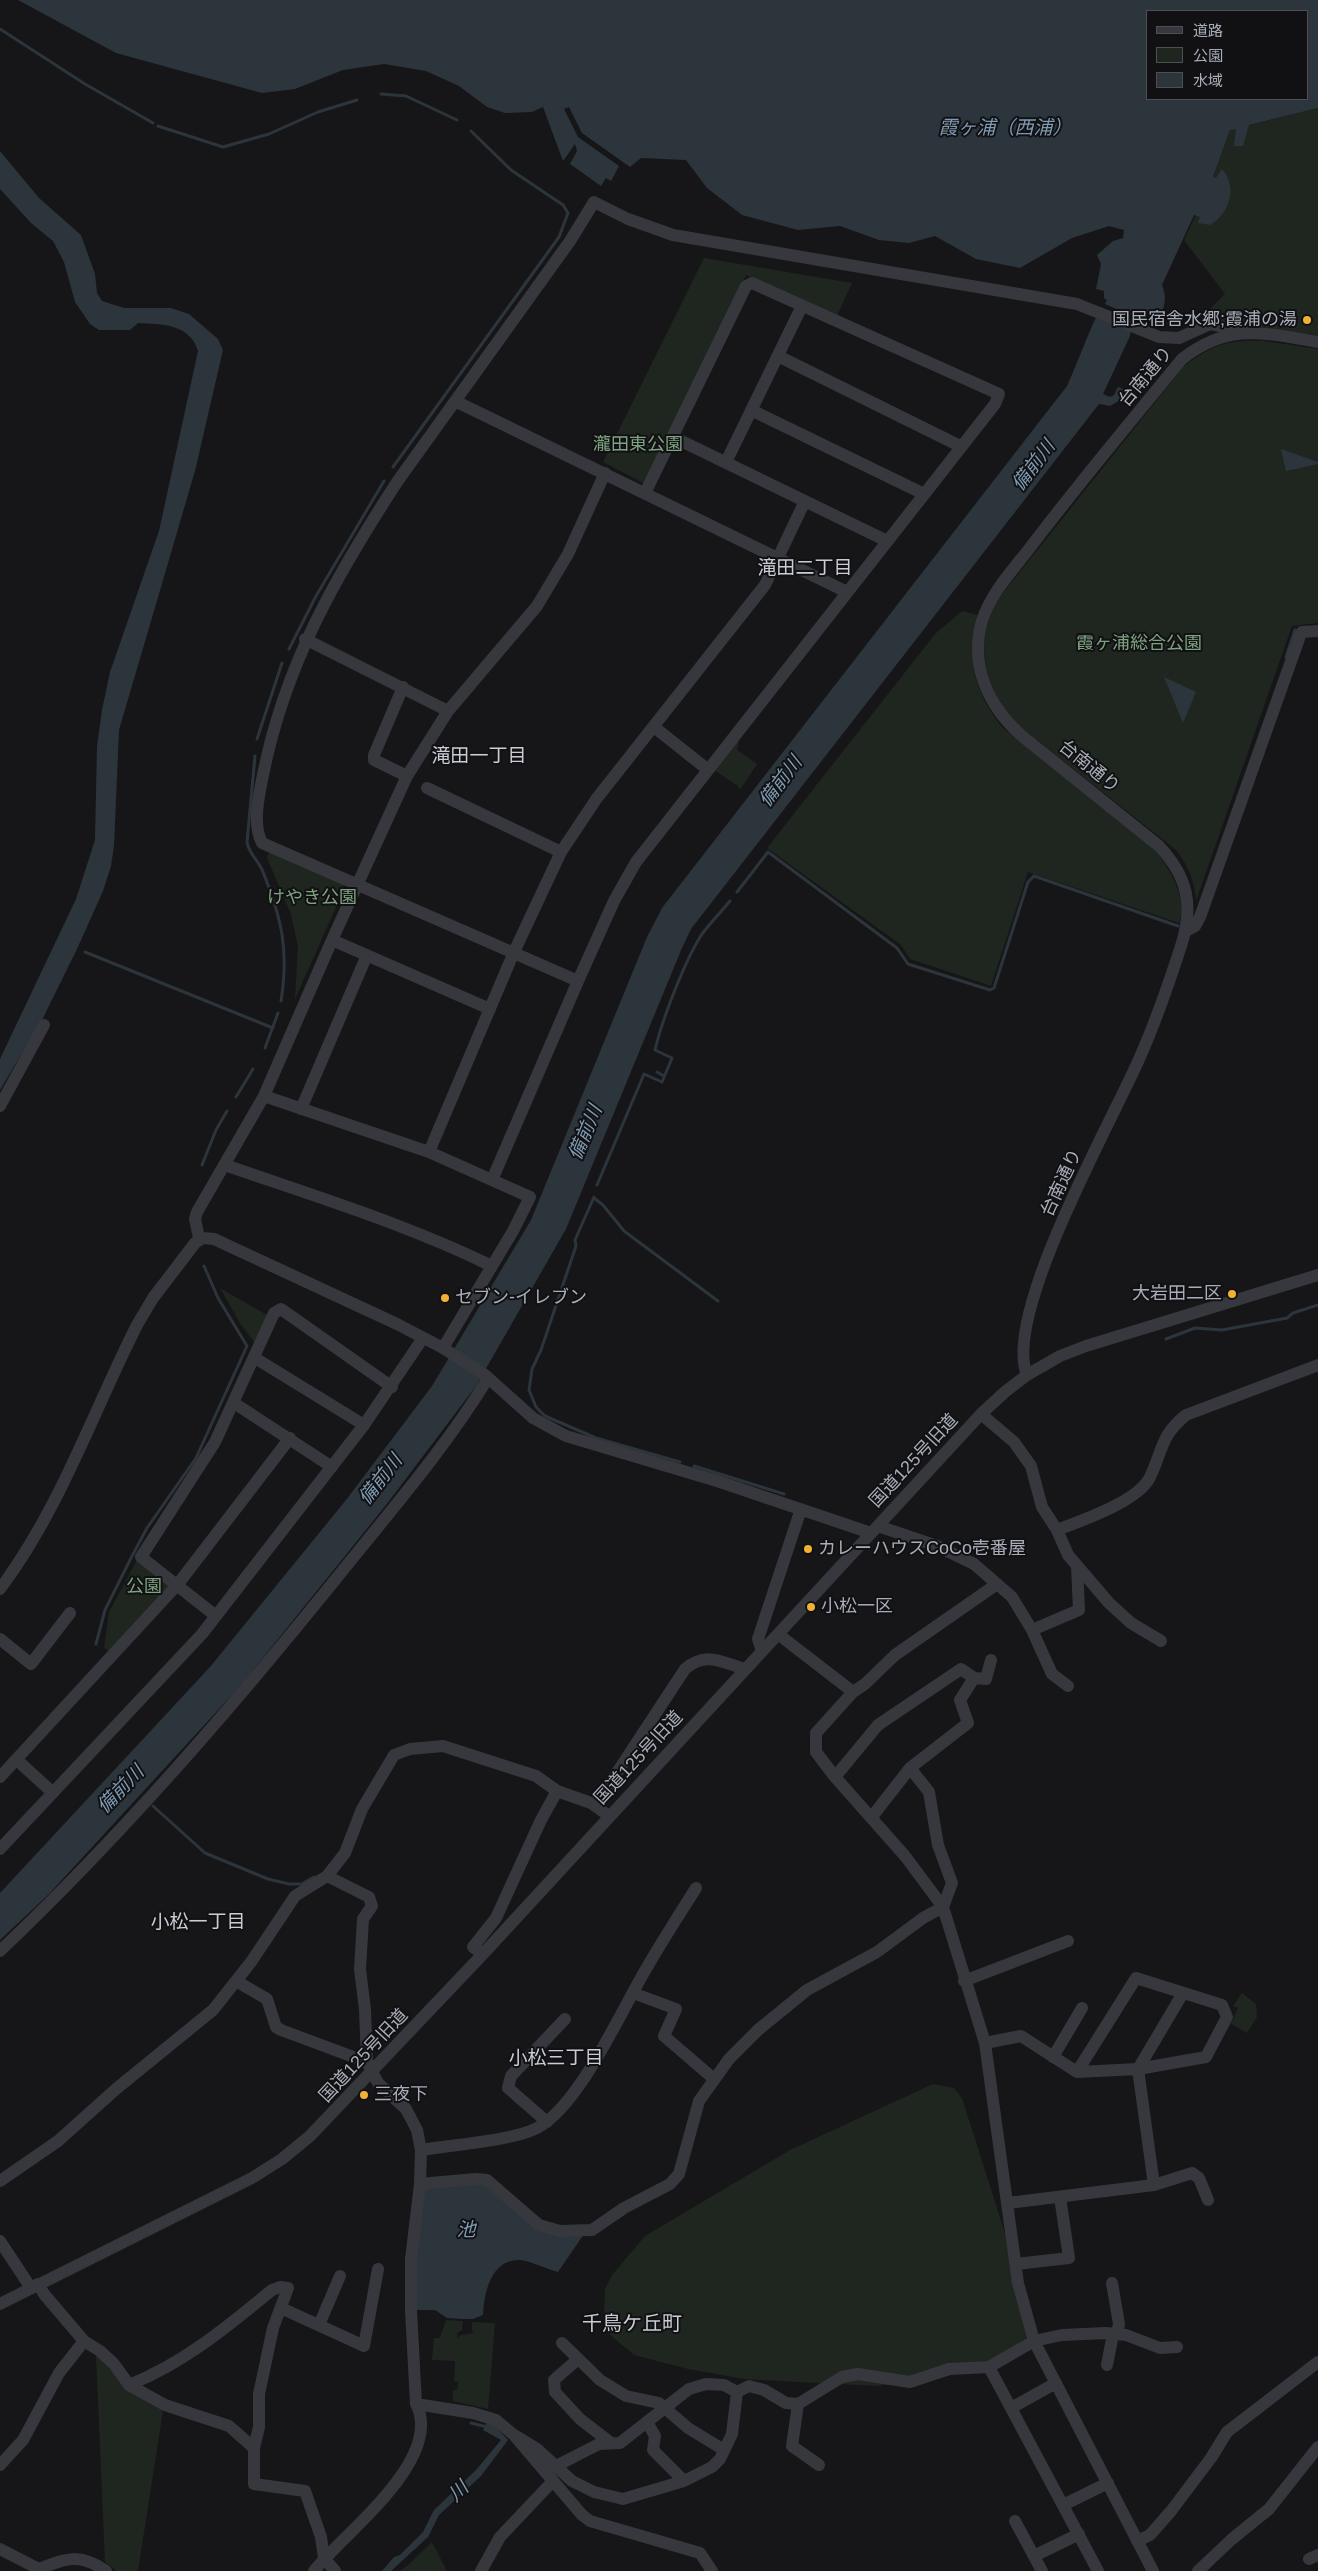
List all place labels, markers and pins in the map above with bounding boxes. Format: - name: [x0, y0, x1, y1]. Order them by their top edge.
- place label: 国民宿舎水郷;霞浦の湯: [1112, 309, 1297, 331]
- marker: 国民宿舎水郷;霞浦の湯: [1301, 314, 1313, 326]
- place label: 大岩田二区: [1132, 1283, 1222, 1305]
- place label: セブン-イレブン: [455, 1287, 587, 1309]
- marker: 大岩田二区: [1226, 1288, 1238, 1300]
- marker: セブン-イレブン: [439, 1292, 451, 1304]
- place label: カレーハウスCoCo壱番屋: [818, 1538, 1026, 1560]
- marker: カレーハウスCoCo壱番屋: [802, 1543, 814, 1555]
- place label: 小松一区: [821, 1596, 893, 1618]
- marker: 小松一区: [805, 1601, 817, 1613]
- place label: 三夜下: [374, 2084, 428, 2106]
- marker: 三夜下: [358, 2089, 370, 2101]

